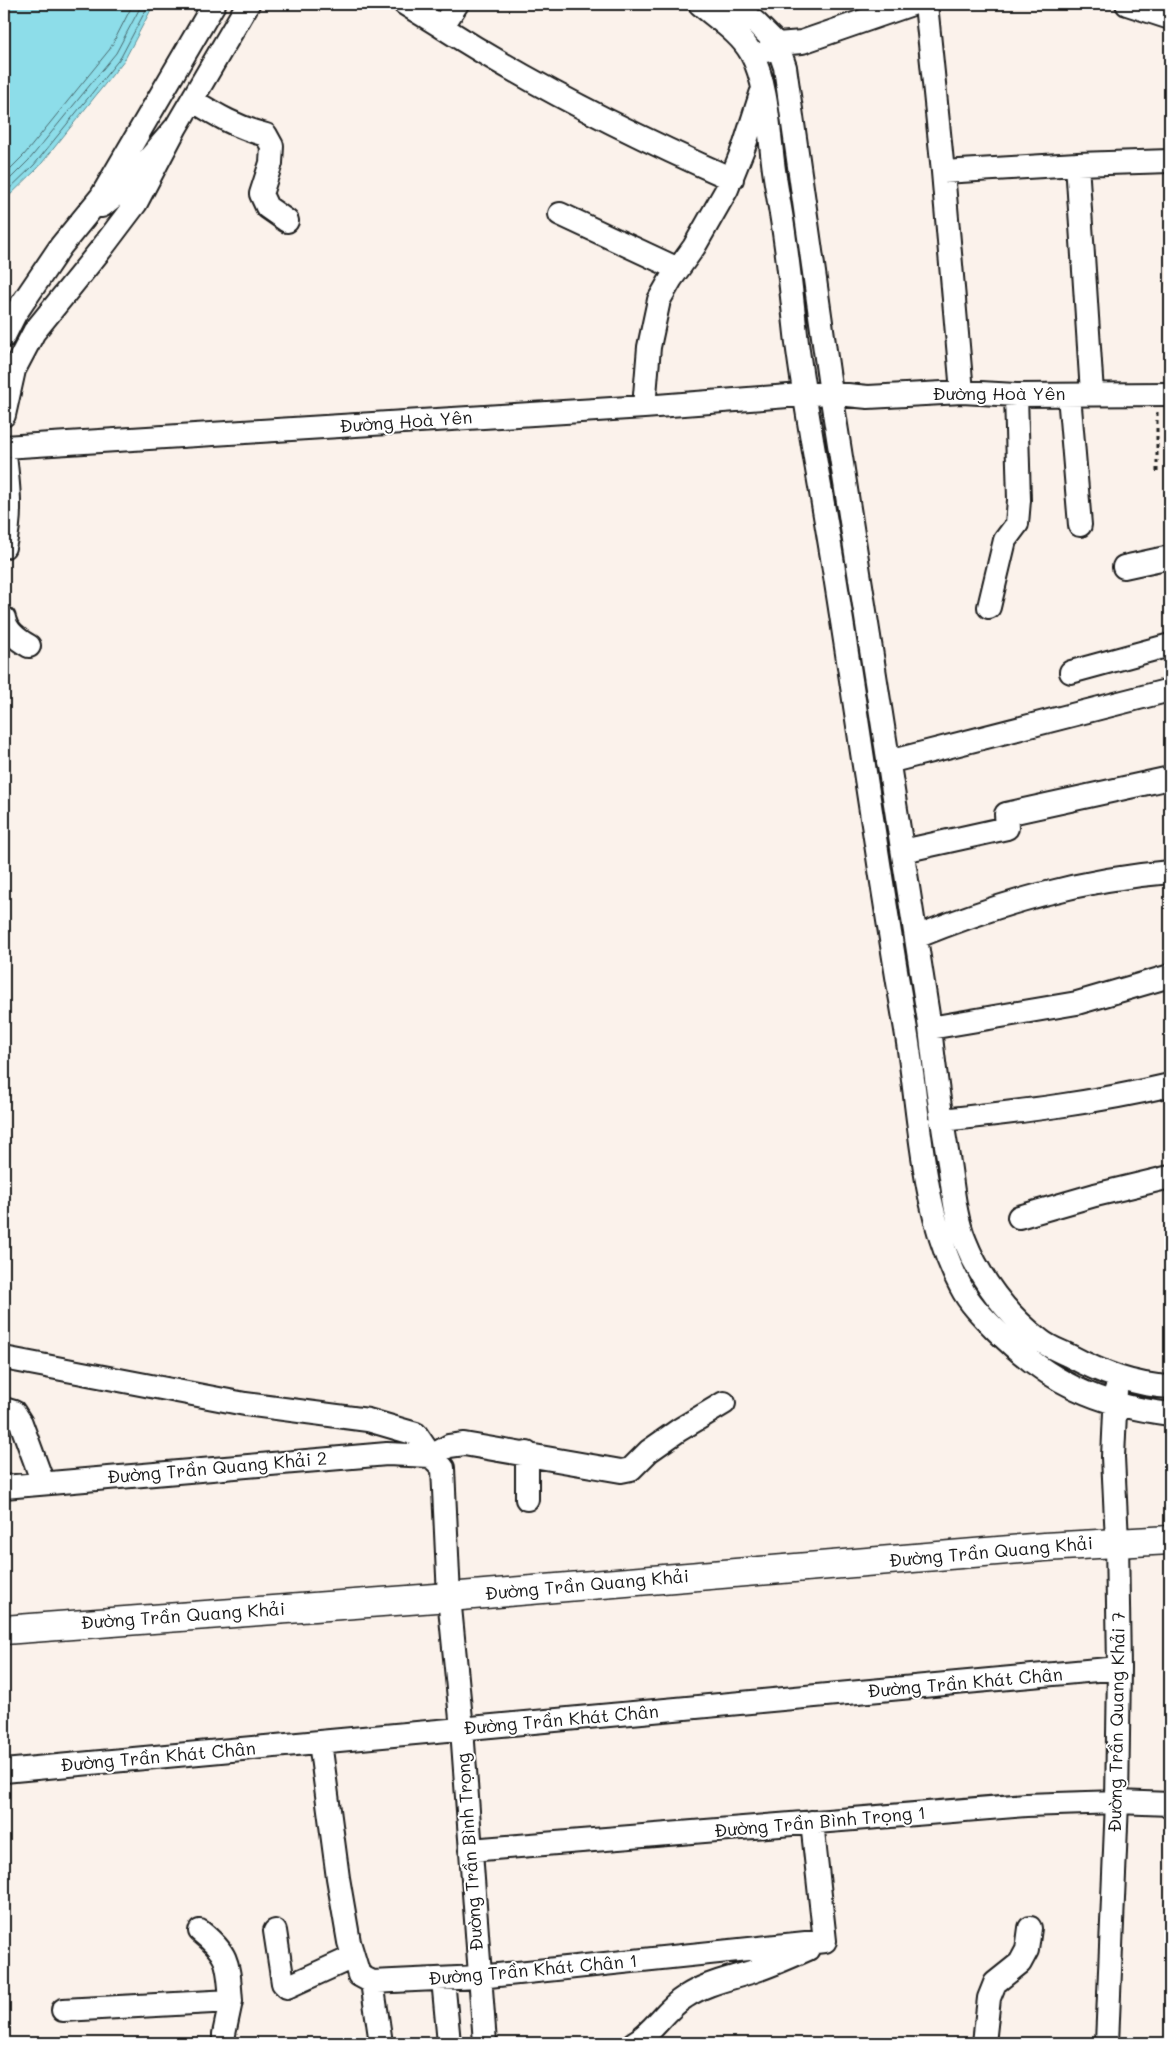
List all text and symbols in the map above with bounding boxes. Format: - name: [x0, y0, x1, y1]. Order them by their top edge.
- street label: Đường Hoà Yên: [932, 381, 1066, 405]
- street label: Đường Hoà Yên: [339, 404, 473, 438]
- street label: Đường Trần Quang Khải 2: [106, 1445, 328, 1489]
- street label: Đường Trần Quang Khải: [888, 1530, 1094, 1572]
- street label: Đường Trần Quang Khải: [484, 1563, 690, 1605]
- street label: Đường Trần Quang Khải: [80, 1596, 286, 1634]
- street label: Đường Trần Quang Khải 7: [1102, 1612, 1130, 1832]
- street label: Đường Trần Khát Chân: [866, 1662, 1064, 1702]
- street label: Đường Trần Khát Chân: [462, 1699, 660, 1739]
- street label: Đường Trần Khát Chân: [59, 1736, 257, 1776]
- street label: Đường Trần Bình Trọng: [450, 1752, 488, 1952]
- street label: Đường Trần Bình Trọng 1: [713, 1800, 927, 1842]
- street label: Đường Trần Khát Chân 1: [427, 1948, 638, 1990]

